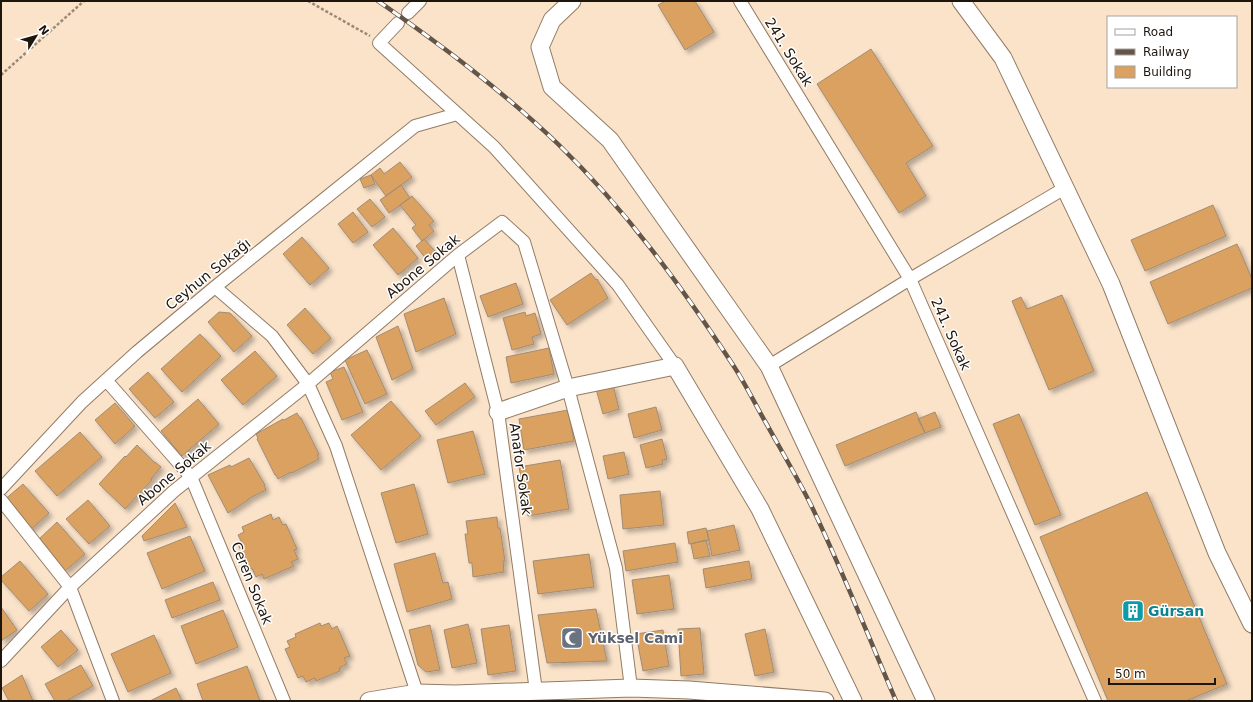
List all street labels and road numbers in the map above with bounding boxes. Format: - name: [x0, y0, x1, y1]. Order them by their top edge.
- street label: 241. Sokak: [762, 15, 817, 90]
- street label: Abone Sokak: [383, 230, 464, 301]
- street label: Ceyhun Sokağı: [162, 235, 254, 313]
- street label: 241. Sokak: [928, 295, 974, 374]
- street label: Anafor Sokak: [507, 422, 535, 517]
- street label: Abone Sokak: [134, 437, 215, 508]
- street label: Ceren Sokak: [228, 539, 276, 628]

